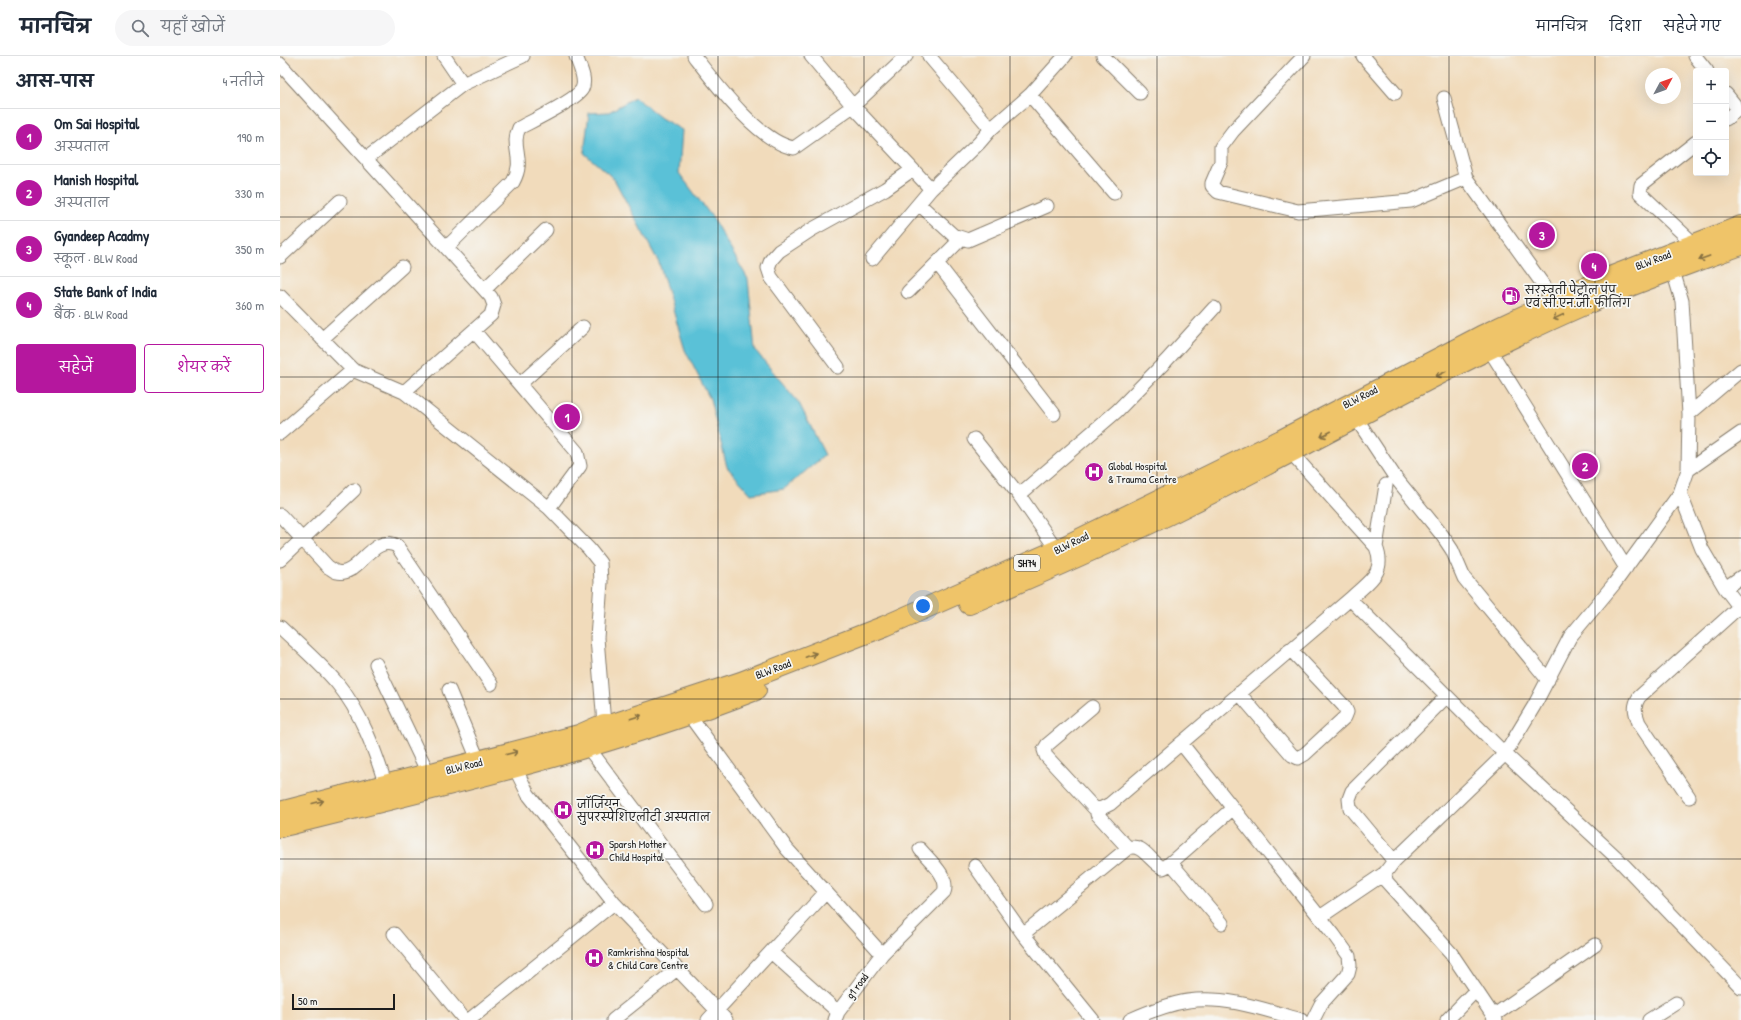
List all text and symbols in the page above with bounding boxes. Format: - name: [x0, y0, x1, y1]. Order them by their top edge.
- search box: [115, 10, 395, 46]
- text: मानचित्र: [20, 13, 91, 39]
- text: यहाँ खोजें: [161, 16, 225, 37]
- text: मानचित्र: [1536, 16, 1587, 35]
- text: दिशा: [1609, 16, 1641, 35]
- text: सहेजे गए: [1663, 16, 1721, 35]
- icon: search: [129, 17, 151, 39]
- north arrow: [1645, 68, 1681, 104]
- map controls: [1693, 68, 1729, 176]
- button: +: [1693, 68, 1729, 104]
- text: आस-पास: [16, 69, 94, 92]
- text: 4 नतीजे: [222, 72, 264, 90]
- button: −: [1693, 104, 1729, 140]
- text: Om Sai Hospital: [54, 113, 139, 134]
- text: 1: [27, 128, 31, 146]
- text: 190 m: [237, 128, 264, 146]
- text: अस्पताल: [54, 137, 109, 155]
- button: locate: [1693, 140, 1729, 176]
- text: Manish Hospital: [54, 169, 138, 190]
- text: 2: [26, 184, 32, 202]
- text: 330 m: [235, 184, 264, 202]
- text: अस्पताल: [54, 193, 109, 211]
- pin: 3: [1529, 220, 1555, 250]
- text: Gyandeep Acadmy: [54, 225, 149, 246]
- text: 3: [26, 240, 32, 258]
- text: 350 m: [235, 240, 264, 258]
- street label: BLW Road: [1633, 247, 1673, 273]
- text: स्कूल · BLW Road: [54, 249, 137, 267]
- pin: 4: [1581, 251, 1607, 281]
- one-way arrow: [1698, 255, 1711, 262]
- place label: सरस्वती पेट्रोल पंप एवं सी.एन.जी. फीलिंग: [1524, 279, 1631, 310]
- text: State Bank of India: [54, 281, 157, 302]
- fuel station icon: सरस्वती पेट्रोल पंप एवं सी.एन.जी. फीलिंग: [1500, 285, 1522, 307]
- text: 4: [27, 296, 31, 314]
- text: 360 m: [235, 296, 264, 314]
- text: बैंक · BLW Road: [54, 305, 127, 323]
- one-way arrow: [1552, 314, 1564, 321]
- button: सहेजें: [16, 344, 136, 393]
- button: शेयर करें: [144, 344, 264, 393]
- one-way arrow: [1435, 371, 1447, 378]
- street label: BLW Road: [1340, 382, 1380, 412]
- pin: 1: [554, 402, 580, 432]
- one-way arrow: [1320, 431, 1332, 438]
- pin: 2: [1572, 451, 1598, 481]
- place label: Global Hospital & Trauma Centre: [1108, 459, 1177, 486]
- hospital icon: Global Hospital & Trauma Centre: [1083, 461, 1105, 483]
- street label: BLW Road: [1051, 528, 1091, 557]
- road number: SH74: [1014, 555, 1040, 571]
- your location: [913, 596, 933, 616]
- one-way arrow: [805, 650, 817, 658]
- street label: BLW Road: [753, 656, 793, 682]
- one-way arrow: [629, 713, 642, 720]
- one-way arrow: [505, 749, 518, 757]
- street label: BLW Road: [444, 755, 484, 777]
- place label: जाॅर्जियन सुपरस्पेशिएलीटी अस्पताल: [576, 795, 711, 825]
- one-way arrow: [311, 798, 324, 806]
- hospital icon: जाॅर्जियन सुपरस्पेशिएलीटी अस्पताल: [552, 799, 574, 821]
- place label: Sparsh Mother Child Hospital: [609, 837, 667, 864]
- hospital icon: Sparsh Mother Child Hospital: [584, 839, 606, 861]
- place label: Ramkrishna Hospital & Child Care Centre: [608, 945, 689, 972]
- hospital icon: Ramkrishna Hospital & Child Care Centre: [583, 947, 605, 969]
- street label: g1 road: [843, 970, 872, 1002]
- scale bar: [292, 992, 395, 1011]
- text: 50 m: [298, 994, 318, 1008]

